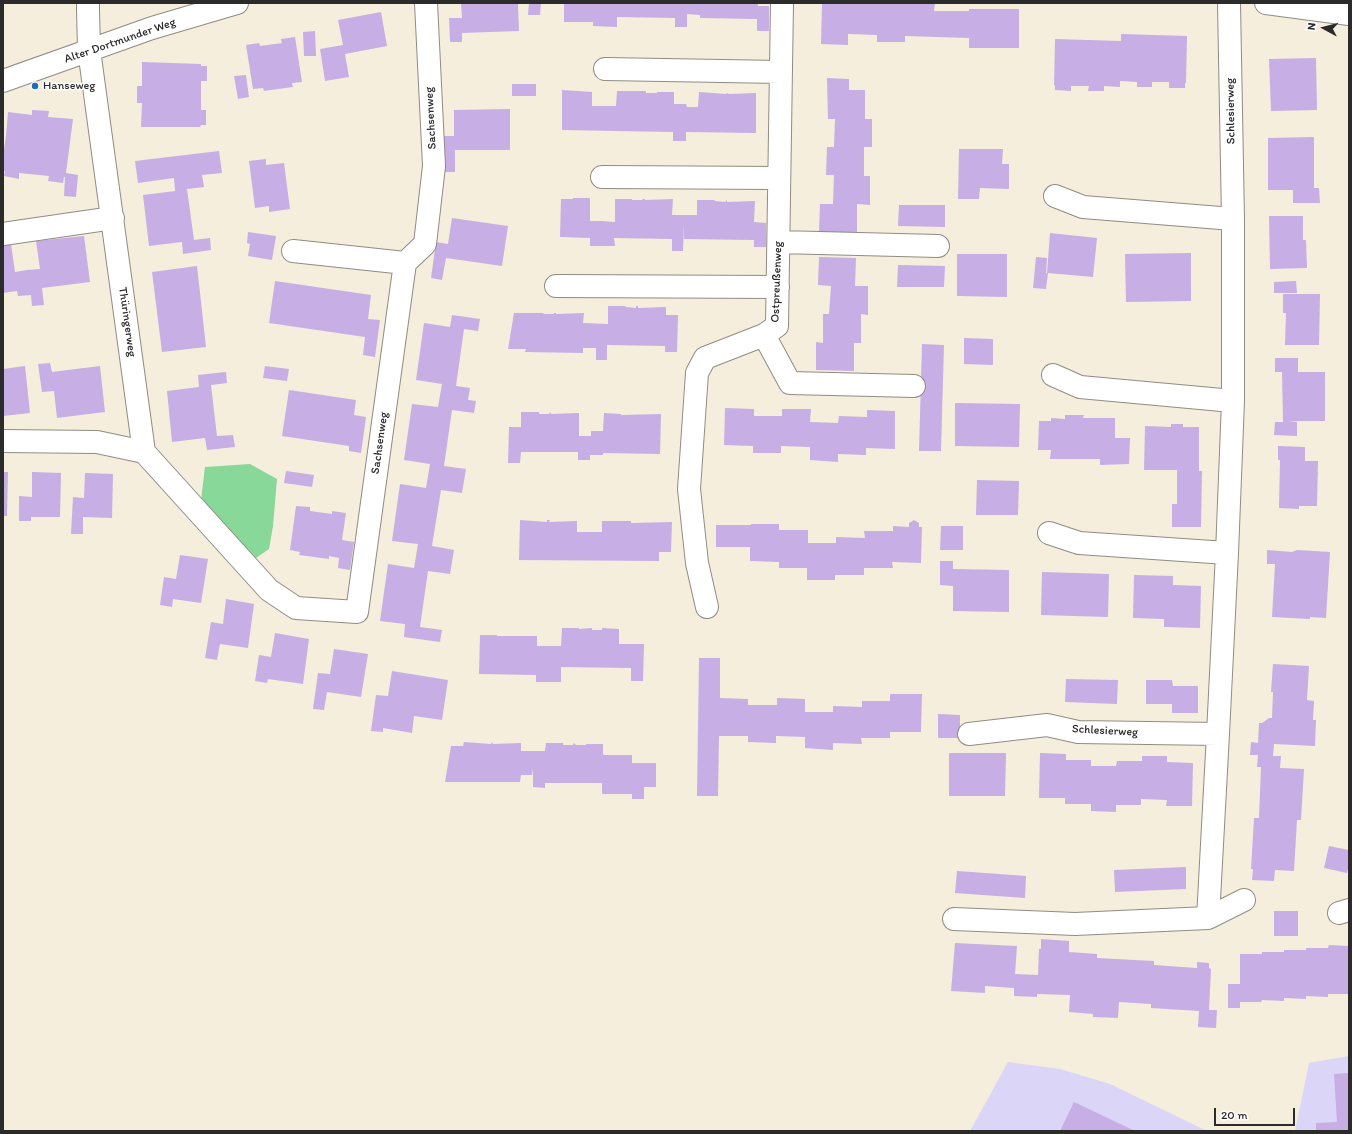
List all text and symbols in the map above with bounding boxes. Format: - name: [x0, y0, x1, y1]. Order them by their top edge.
- north arrow: [1304, 8, 1344, 48]
- street label: Alter Dortmunder Weg: [62, 15, 178, 67]
- text: N: [1305, 22, 1318, 31]
- street label: Schlesierweg: [1223, 78, 1239, 144]
- place label: Hanseweg: [43, 79, 95, 93]
- marker: Hanseweg: [30, 81, 40, 91]
- street label: Sachsenweg: [422, 86, 440, 150]
- street label: Ostpreußenweg: [768, 241, 786, 323]
- street label: Thüringerweg: [115, 286, 139, 358]
- street label: Sachsenweg: [369, 411, 391, 475]
- street label: Schlesierweg: [1071, 722, 1139, 740]
- scale bar: [1216, 1100, 1297, 1126]
- text: 20 m: [1221, 1108, 1248, 1122]

